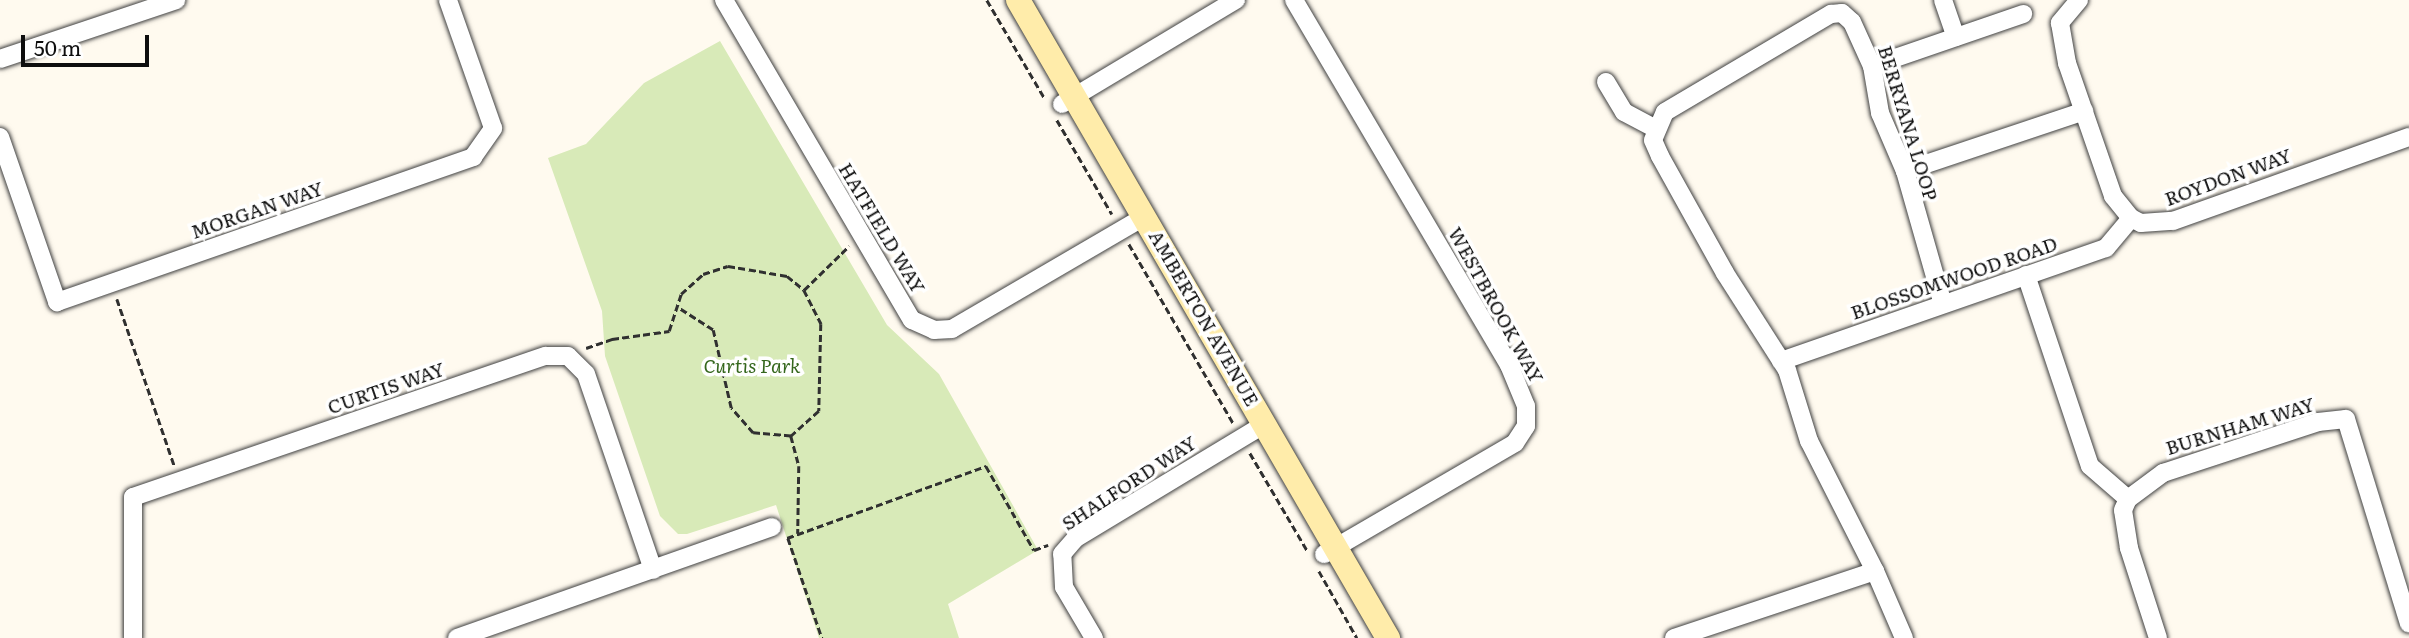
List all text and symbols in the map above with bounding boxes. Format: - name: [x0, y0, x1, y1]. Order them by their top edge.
- scale bar: [24, 21, 152, 65]
- text: 50 m: [34, 31, 81, 62]
- street label: BERRYANA LOOP: [1874, 43, 1942, 203]
- street label: ROYDON WAY: [2162, 144, 2294, 210]
- street label: HATFIELD WAY: [834, 159, 930, 297]
- street label: MORGAN WAY: [188, 177, 326, 243]
- street label: WESTBROOK WAY: [1444, 223, 1548, 387]
- street label: AMBERTON AVENUE: [1144, 226, 1264, 410]
- street label: BLOSSOMWOOD ROAD: [1848, 232, 2060, 324]
- park label: Curtis Park: [704, 355, 800, 377]
- street label: CURTIS WAY: [325, 357, 447, 419]
- street label: BURNHAM WAY: [2163, 393, 2317, 459]
- street label: SHALFORD WAY: [1058, 431, 1200, 535]

